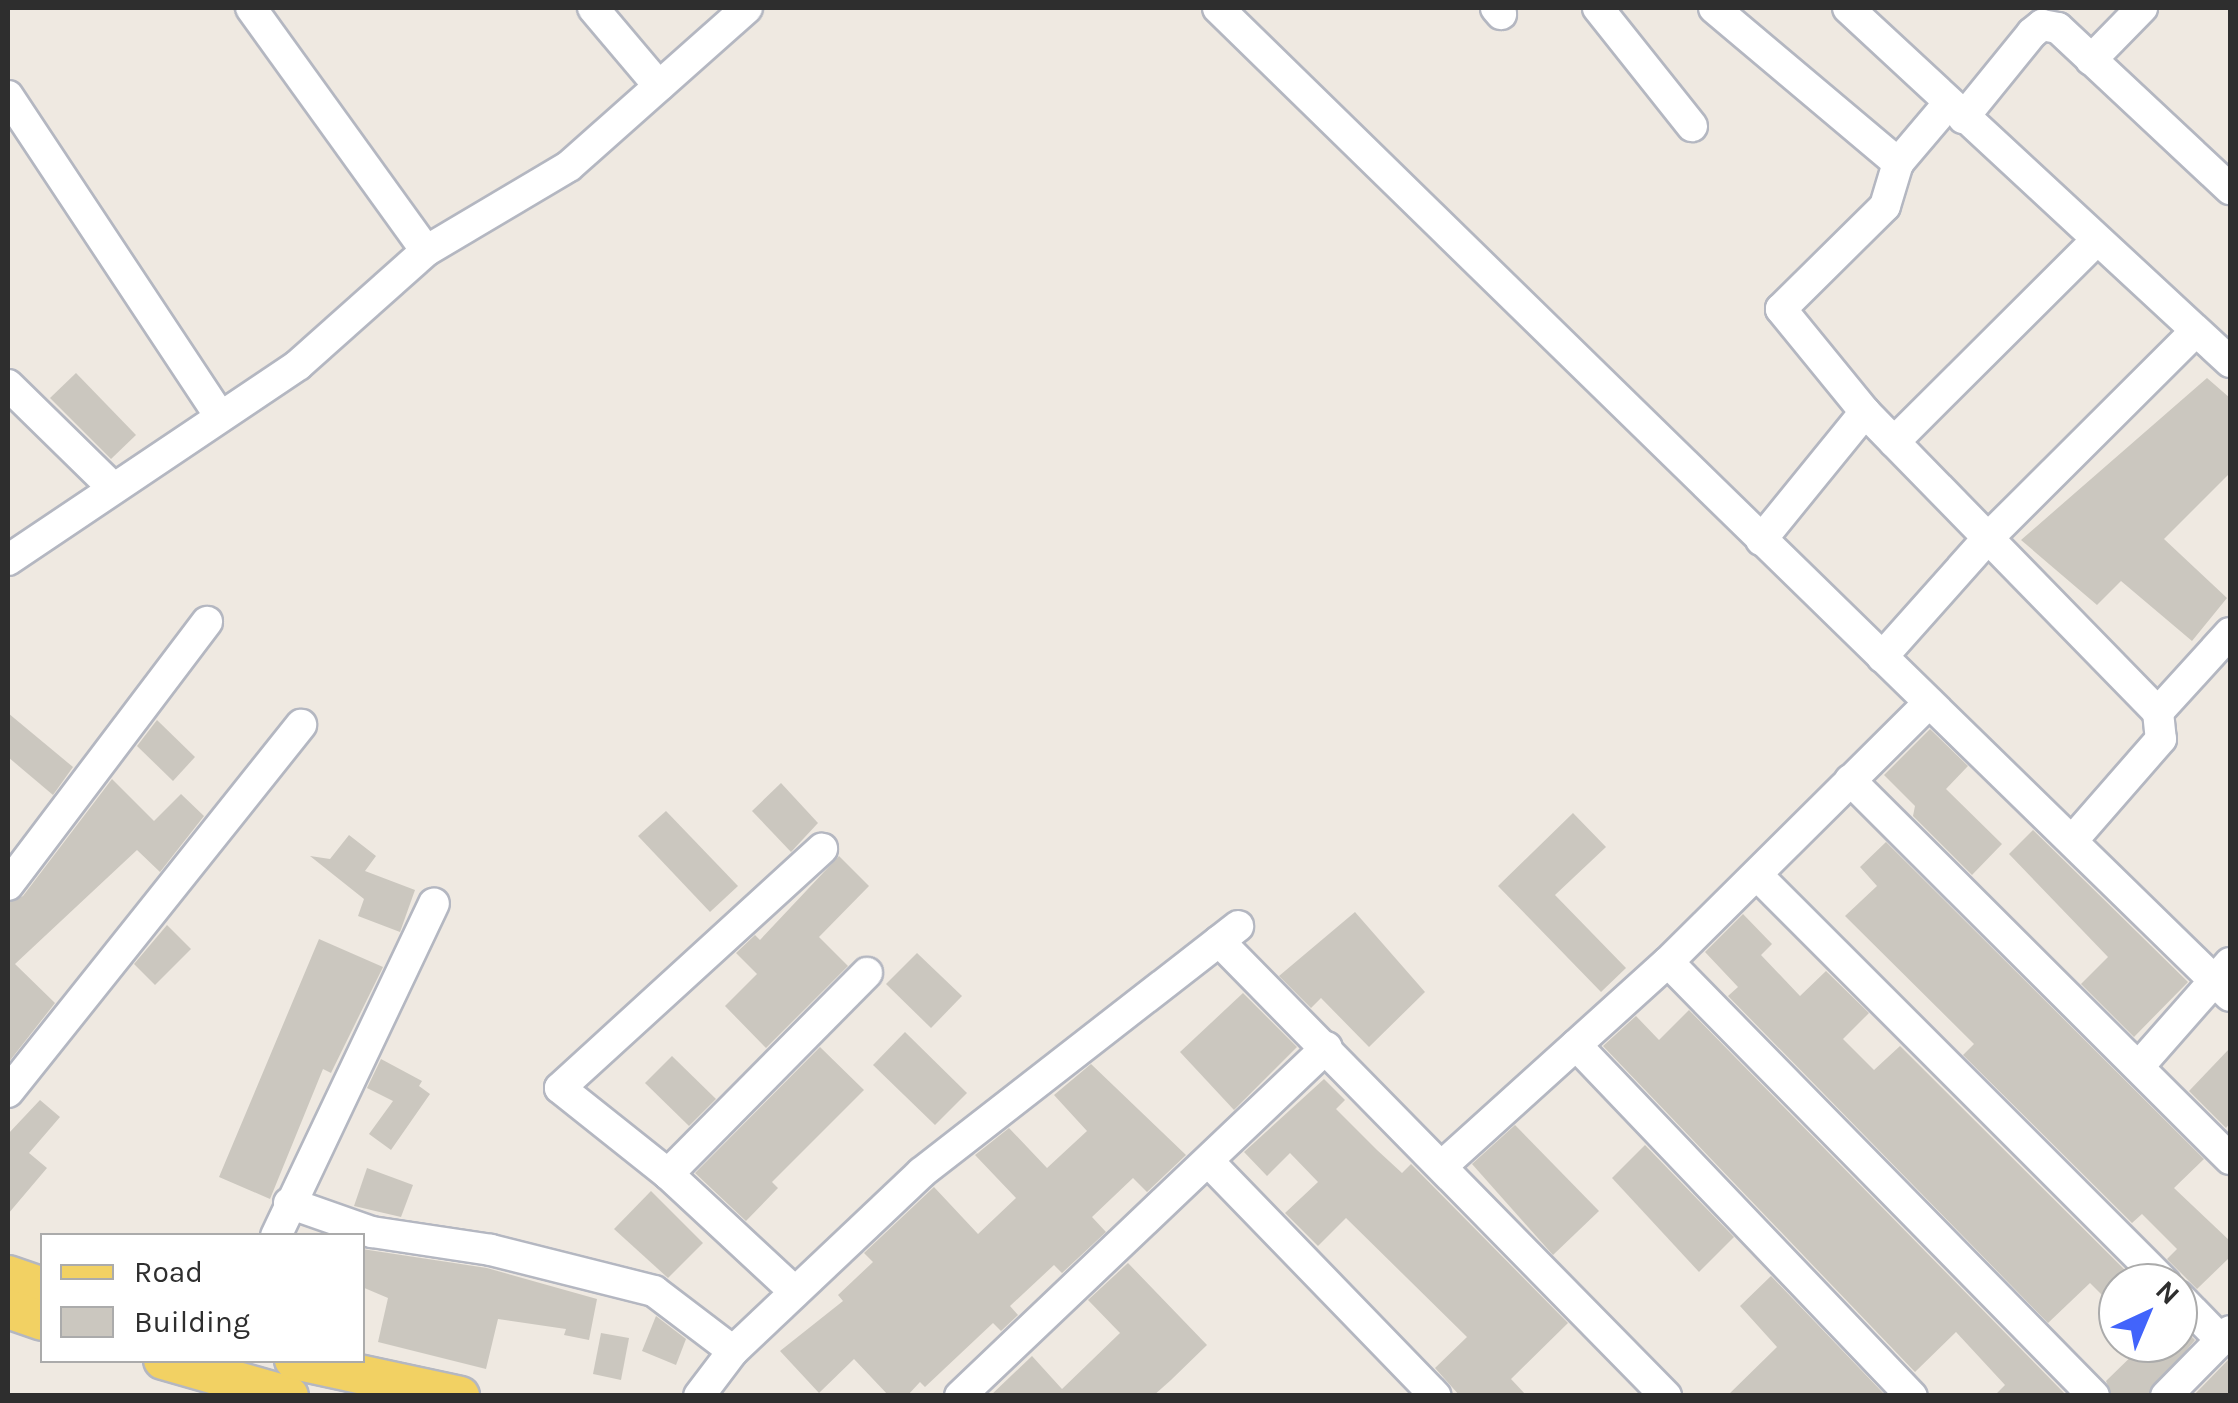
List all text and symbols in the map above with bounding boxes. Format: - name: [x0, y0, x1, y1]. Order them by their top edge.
- legend: [40, 1233, 365, 1363]
- text: Road: [134, 1254, 203, 1290]
- north arrow: [2098, 1263, 2198, 1363]
- text: N: [2149, 1274, 2186, 1311]
- text: Building: [134, 1304, 250, 1340]

